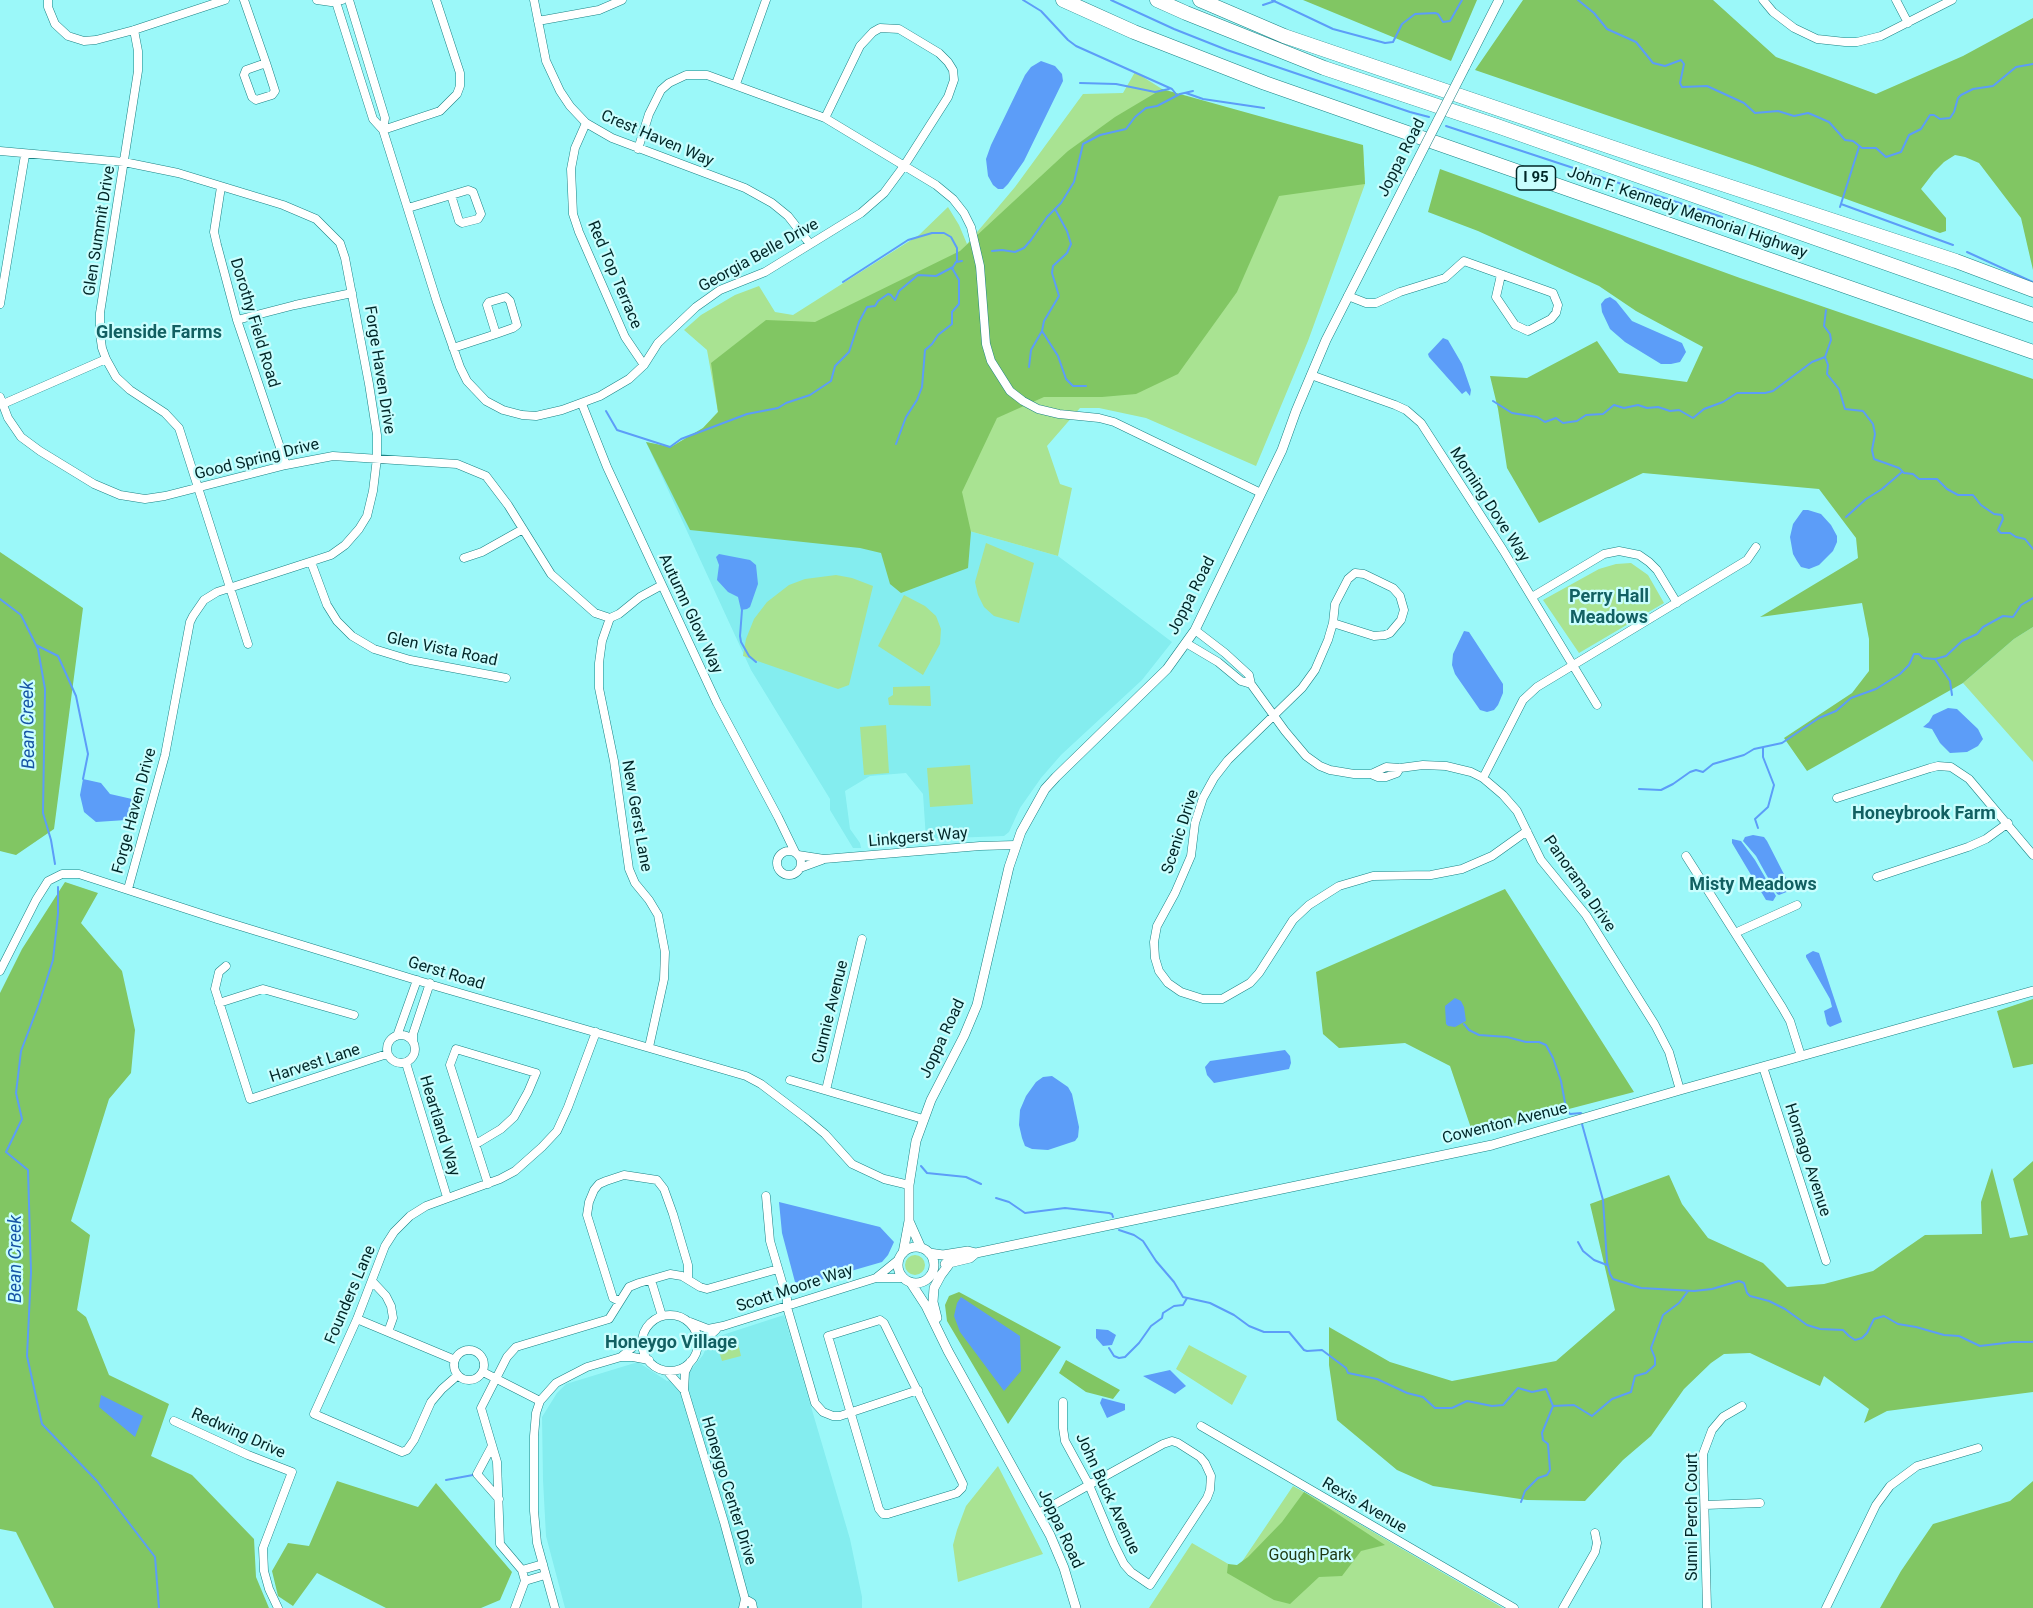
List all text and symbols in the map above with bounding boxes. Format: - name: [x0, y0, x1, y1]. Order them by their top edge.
- street label: Crest Haven Way: [598, 107, 716, 171]
- street label: Joppa Road: [1374, 116, 1430, 200]
- street label: John F. Kennedy Memorial Highway: [1564, 163, 1810, 263]
- street label: Glen Summit Drive: [80, 165, 120, 297]
- road number: I 95: [1516, 166, 1556, 190]
- street label: Georgia Belle Drive: [696, 215, 822, 297]
- street label: Red Top Terrace: [583, 218, 645, 332]
- street label: Dorothy Field Road: [225, 256, 283, 390]
- street label: Forge Haven Drive: [359, 305, 399, 435]
- district label: Glenside Farms: [96, 322, 222, 344]
- street label: Good Spring Drive: [193, 435, 321, 485]
- street label: Morning Dove Way: [1445, 444, 1533, 566]
- street label: Autumn Glow Way: [654, 551, 726, 677]
- street label: Joppa Road: [1164, 554, 1220, 638]
- district label: Perry Hall Meadows: [1569, 586, 1649, 628]
- street label: Glen Vista Road: [385, 629, 499, 671]
- water label: Bean Creek: [17, 681, 41, 769]
- street label: Forge Haven Drive: [109, 746, 161, 876]
- street label: New Gerst Lane: [617, 759, 655, 873]
- street label: Scenic Drive: [1158, 787, 1204, 877]
- district label: Honeybrook Farm: [1852, 803, 1996, 825]
- street label: Linkgerst Way: [867, 824, 969, 852]
- street label: Panorama Drive: [1539, 832, 1619, 936]
- district label: Misty Meadows: [1689, 874, 1817, 896]
- street label: Gerst Road: [405, 953, 487, 995]
- street label: Cunnie Avenue: [809, 958, 853, 1066]
- street label: Joppa Road: [916, 996, 970, 1082]
- street label: Harvest Lane: [267, 1040, 363, 1088]
- street label: Heartland Way: [415, 1073, 463, 1179]
- street label: Cowenton Avenue: [1440, 1099, 1570, 1149]
- street label: Hornago Avenue: [1780, 1101, 1834, 1219]
- water label: Bean Creek: [5, 1215, 27, 1303]
- street label: Founders Lane: [322, 1243, 380, 1347]
- street label: Scott Moore Way: [734, 1261, 856, 1317]
- district label: Honeygo Village: [605, 1332, 737, 1354]
- street label: Redwing Drive: [188, 1405, 288, 1463]
- street label: Honeygo Center Drive: [696, 1415, 760, 1567]
- street label: John Buck Avenue: [1071, 1431, 1143, 1557]
- street label: Sunni Perch Court: [1683, 1453, 1703, 1581]
- street label: Rexis Avenue: [1318, 1474, 1410, 1538]
- street label: Joppa Road: [1033, 1486, 1087, 1572]
- park label: Gough Park: [1269, 1546, 1351, 1566]

